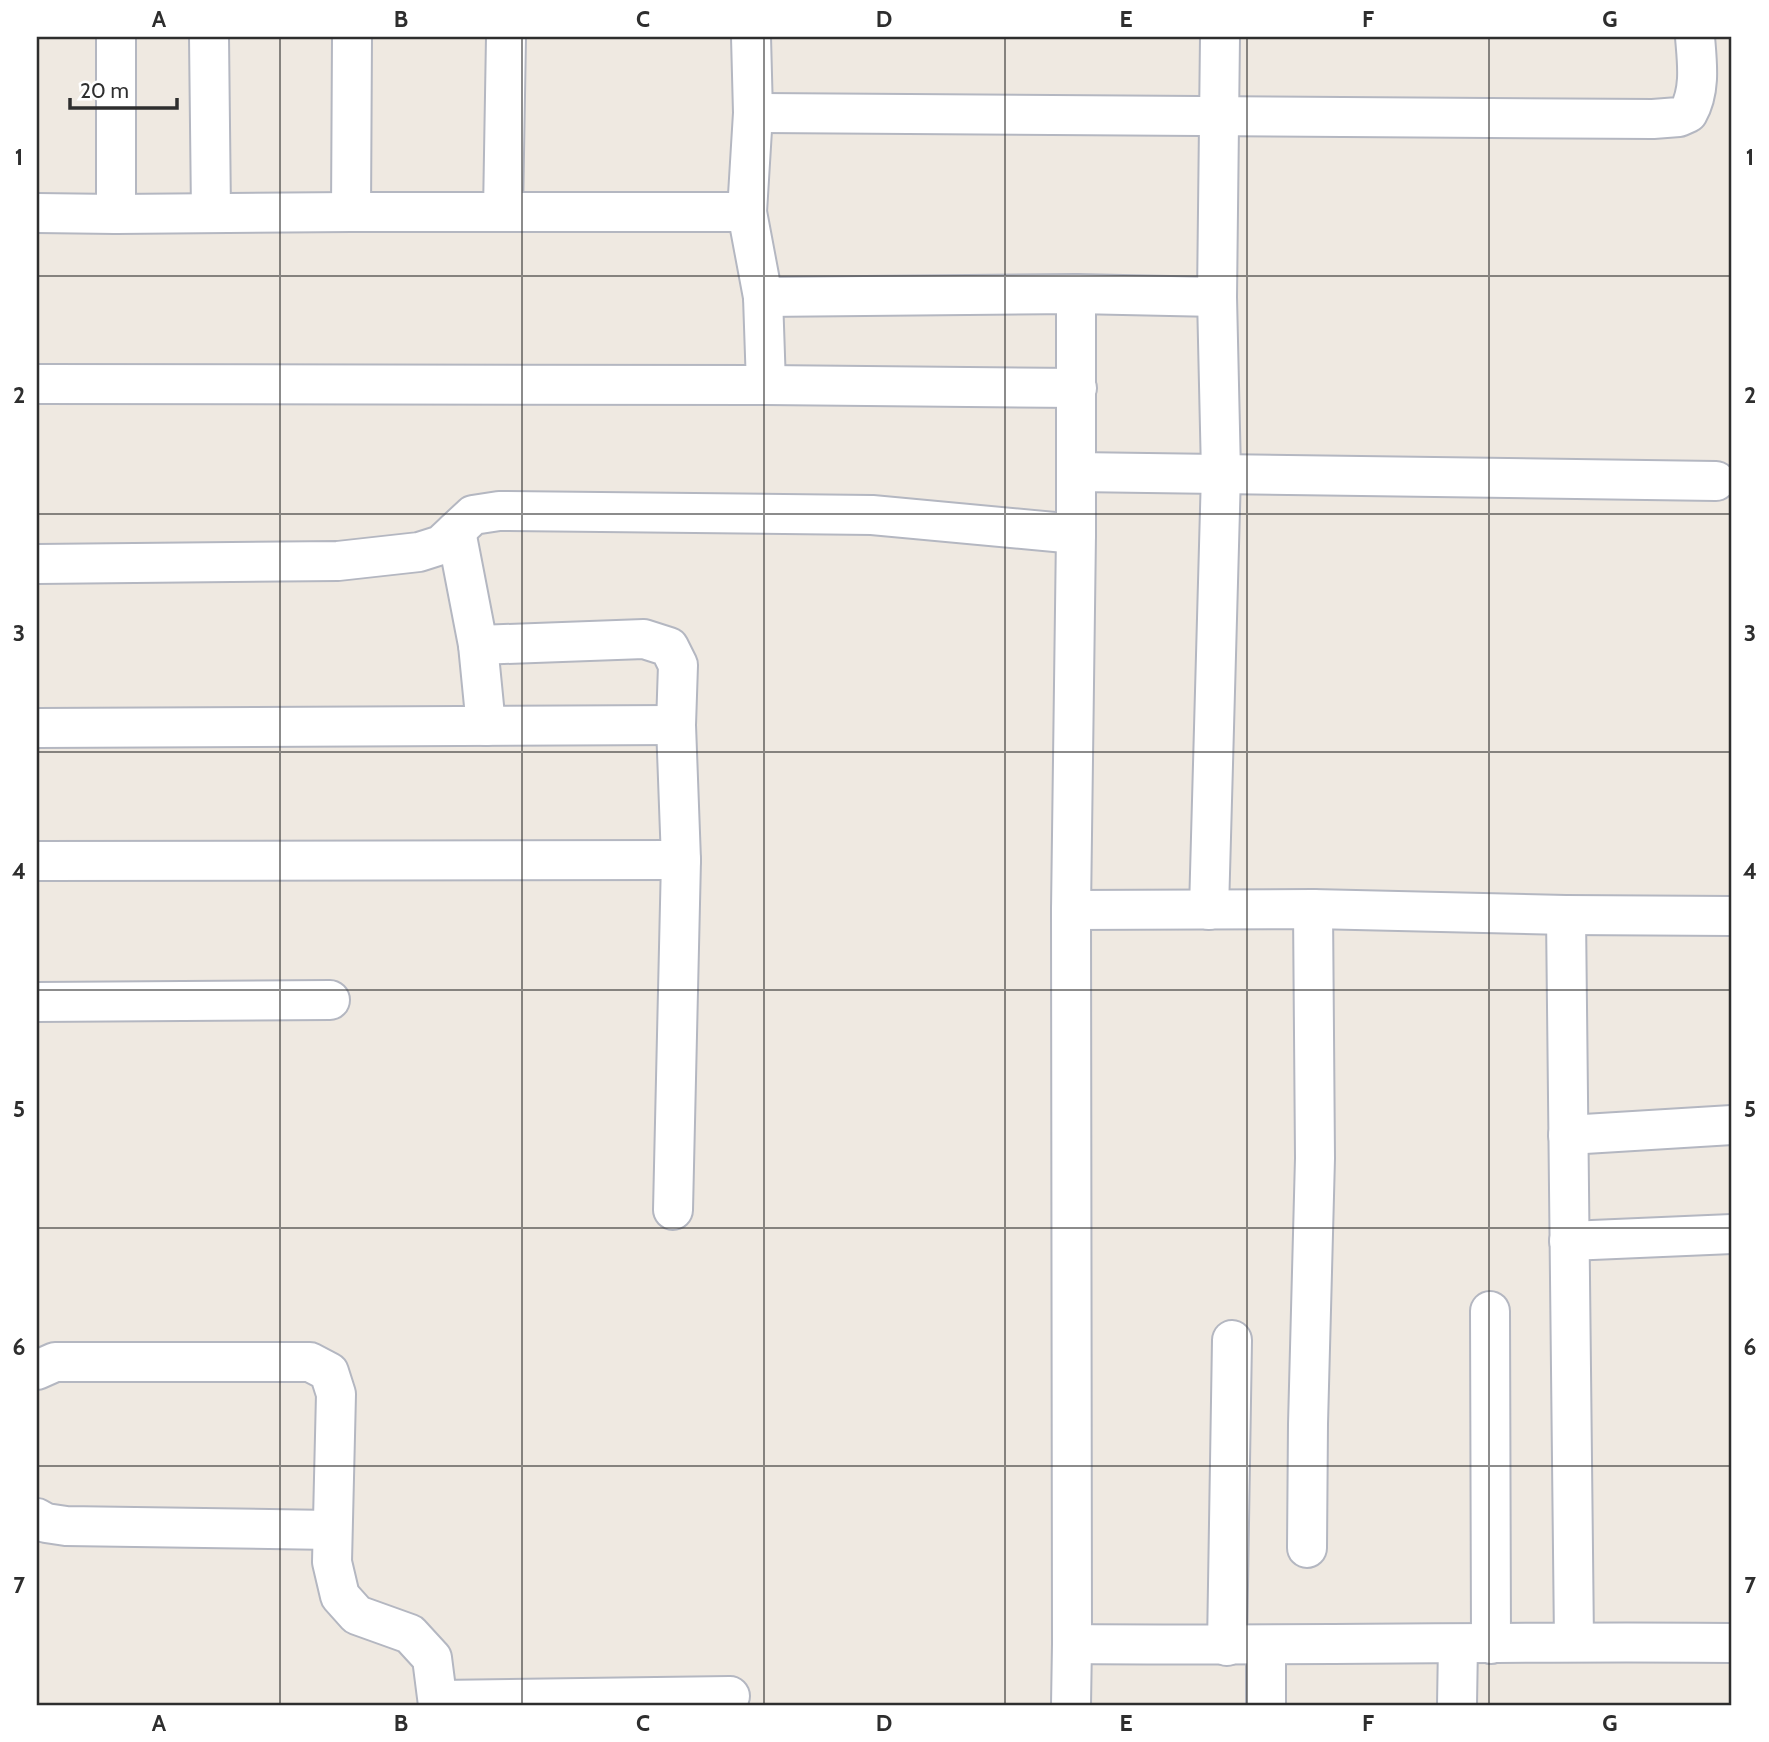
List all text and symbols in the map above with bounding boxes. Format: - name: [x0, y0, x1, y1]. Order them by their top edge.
- text: A: [152, 5, 167, 33]
- text: B: [394, 5, 408, 33]
- text: C: [636, 5, 650, 33]
- text: D: [876, 5, 892, 33]
- text: E: [1119, 5, 1133, 33]
- text: F: [1362, 5, 1374, 33]
- text: G: [1602, 5, 1618, 33]
- scale bar: [70, 66, 177, 110]
- text: 20 m: [80, 78, 129, 103]
- text: 1: [15, 143, 23, 171]
- text: 1: [1746, 143, 1754, 171]
- text: 2: [13, 381, 25, 409]
- text: 2: [1744, 381, 1756, 409]
- text: 3: [13, 619, 25, 647]
- text: 3: [1744, 619, 1756, 647]
- text: 4: [12, 857, 26, 885]
- text: 4: [1743, 857, 1757, 885]
- text: 5: [13, 1095, 25, 1123]
- text: 5: [1744, 1095, 1756, 1123]
- text: 6: [13, 1333, 25, 1361]
- text: 6: [1744, 1333, 1756, 1361]
- text: 7: [13, 1571, 25, 1599]
- text: 7: [1744, 1571, 1756, 1599]
- text: A: [152, 1709, 167, 1737]
- text: B: [394, 1709, 408, 1737]
- text: C: [636, 1709, 650, 1737]
- text: D: [876, 1709, 892, 1737]
- text: E: [1119, 1709, 1133, 1737]
- text: F: [1362, 1709, 1374, 1737]
- text: G: [1602, 1709, 1618, 1737]

